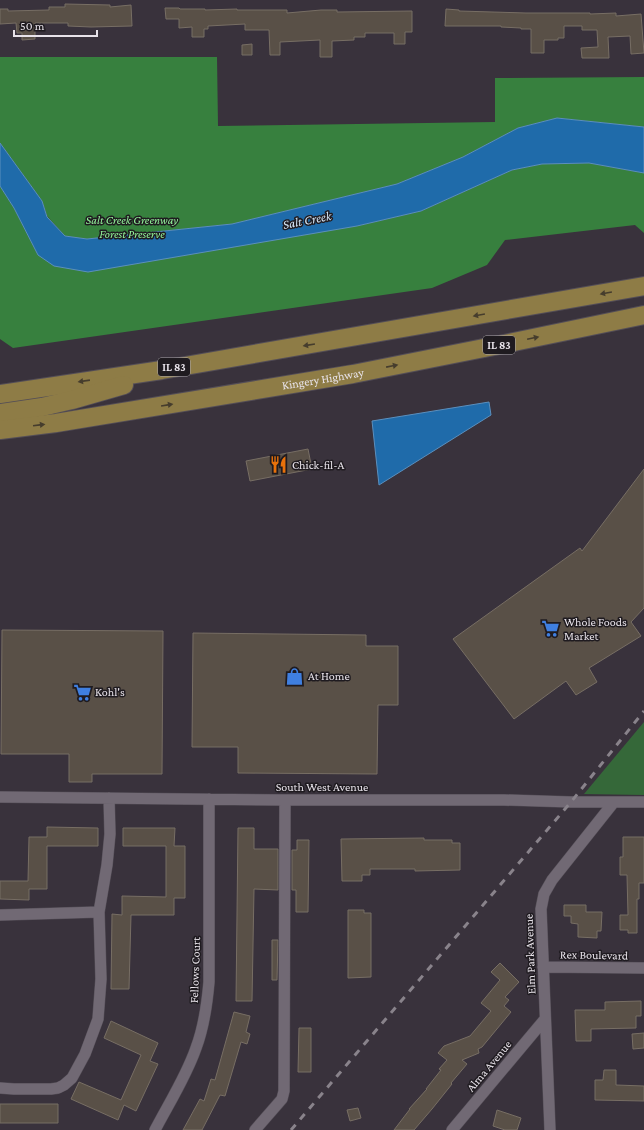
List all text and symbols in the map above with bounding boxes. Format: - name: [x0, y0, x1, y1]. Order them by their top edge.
- scale bar: [14, 12, 97, 38]
- text: 50 m: [20, 19, 45, 33]
- water label: Salt Creek: [281, 208, 334, 232]
- park label: Salt Creek Greenway Forest Preserve: [86, 213, 178, 241]
- one-way arrow: [599, 290, 612, 296]
- one-way arrow: [473, 313, 485, 319]
- one-way arrow: [527, 335, 539, 341]
- road number: IL 83: [483, 336, 515, 354]
- one-way arrow: [302, 342, 315, 348]
- road number: IL 83: [158, 358, 190, 376]
- one-way arrow: [385, 363, 398, 369]
- street label: Kingery Highway: [281, 365, 365, 393]
- one-way arrow: [77, 378, 90, 384]
- one-way arrow: [161, 402, 173, 408]
- one-way arrow: [33, 422, 45, 428]
- restaurant icon: Chick-fil-A: [269, 455, 289, 475]
- place label: Chick-fil-A: [292, 458, 345, 472]
- place label: Whole Foods Market: [564, 615, 627, 643]
- supermarket icon: Whole Foods Market: [541, 619, 561, 639]
- shop icon: At Home: [285, 666, 305, 686]
- place label: At Home: [308, 669, 350, 683]
- supermarket icon: Kohl's: [72, 682, 92, 702]
- place label: Kohl's: [95, 685, 125, 699]
- street label: South West Avenue: [276, 780, 368, 794]
- street label: Elm Park Avenue: [522, 914, 538, 994]
- street label: Fellows Court: [187, 936, 203, 1003]
- street label: Rex Boulevard: [560, 947, 629, 963]
- street label: Alma Avenue: [463, 1037, 515, 1095]

